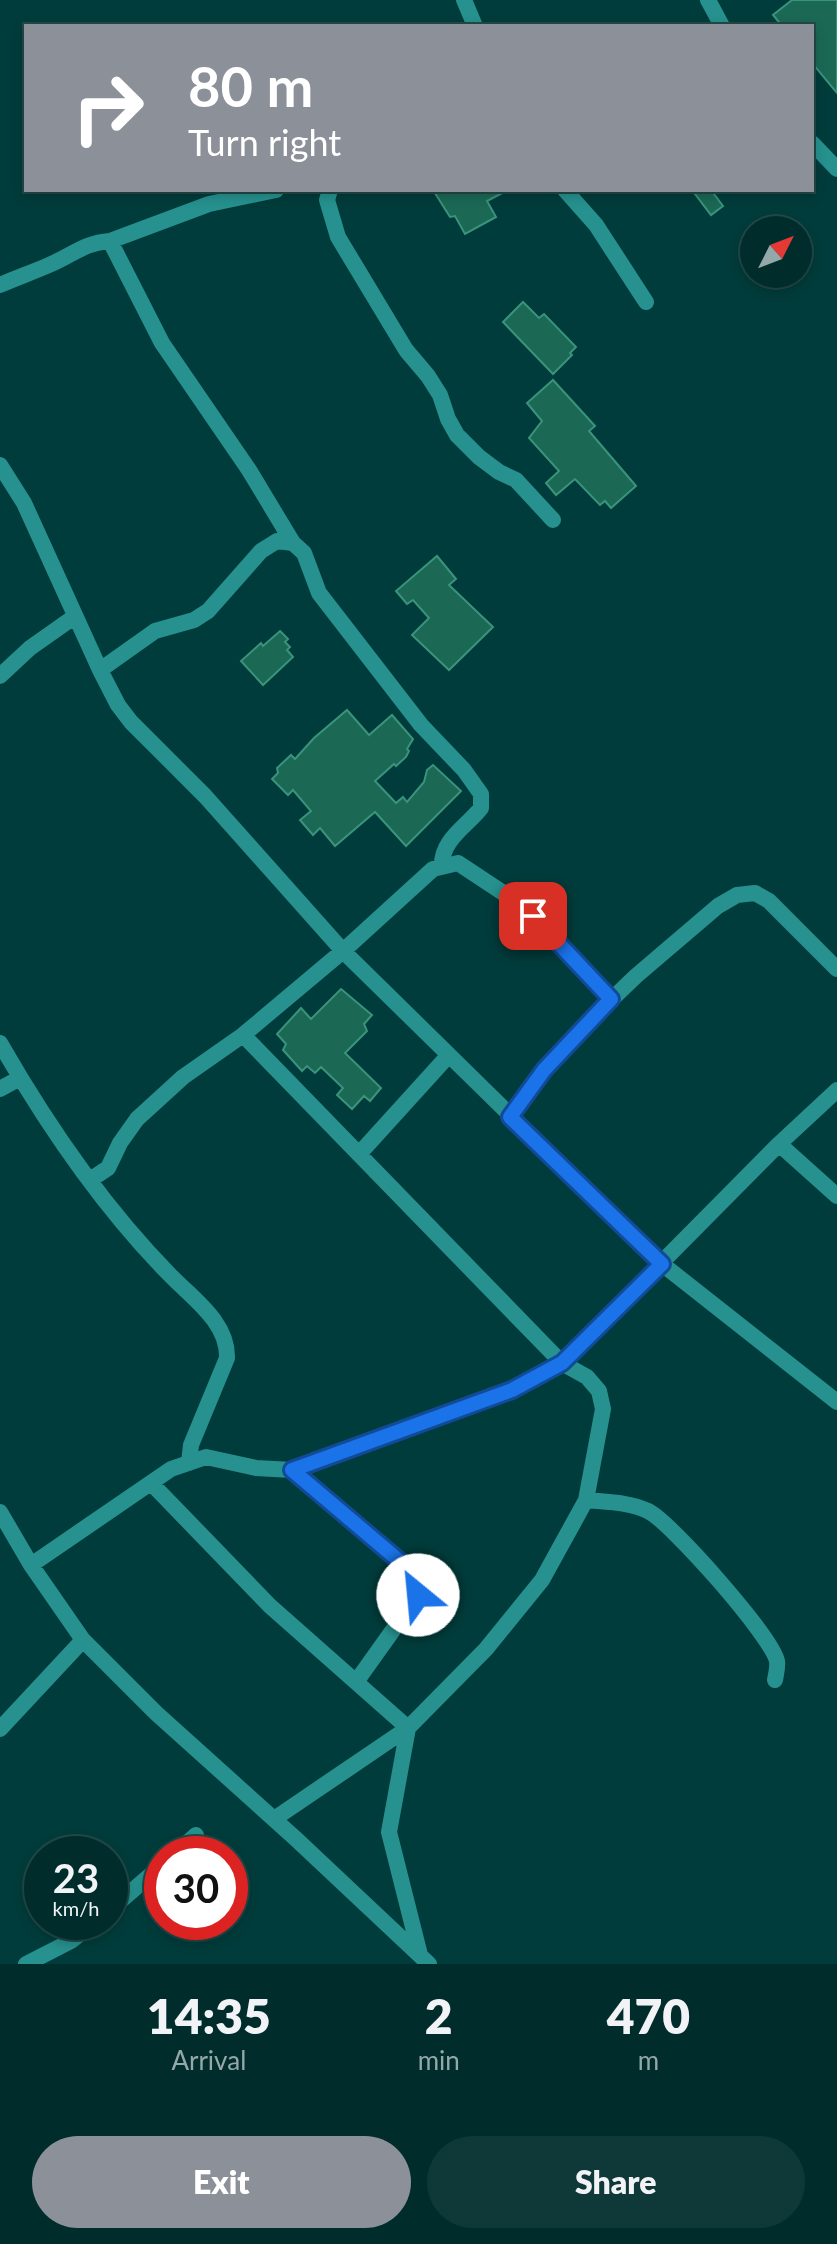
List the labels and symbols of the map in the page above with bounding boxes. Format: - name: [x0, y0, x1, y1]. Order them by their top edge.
- north arrow: [740, 216, 812, 288]
- pin: [499, 882, 567, 950]
- position arrow: [376, 1553, 460, 1637]
- speed limit sign: 30: [144, 1836, 248, 1940]

